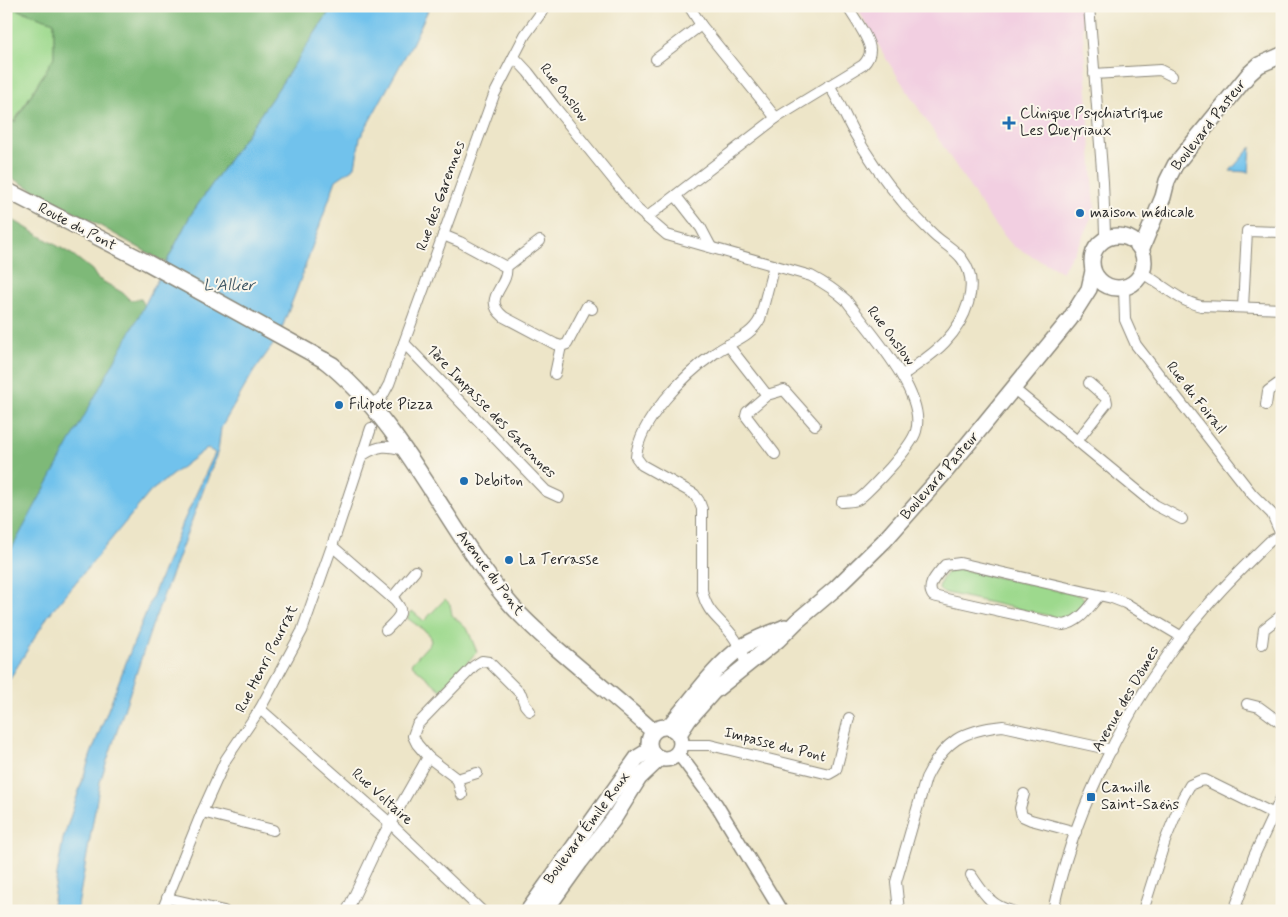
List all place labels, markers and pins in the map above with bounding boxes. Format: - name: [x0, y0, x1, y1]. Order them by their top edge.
- place label: Clinique Psychiatrique Les Queyriaux: [1020, 104, 1164, 141]
- marker: Clinique Psychiatrique Les Queyriaux: [1002, 116, 1016, 130]
- place label: maison médicale: [1090, 203, 1195, 223]
- marker: maison médicale: [1074, 207, 1086, 219]
- place label: Filipote Pizza: [349, 395, 433, 415]
- marker: Filipote Pizza: [333, 399, 345, 411]
- place label: Debiton: [474, 471, 523, 491]
- marker: Debiton: [458, 475, 470, 487]
- place label: La Terrasse: [519, 550, 599, 570]
- marker: La Terrasse: [503, 554, 515, 566]
- place label: Camille Saint-Saëns: [1101, 778, 1179, 815]
- marker: Camille Saint-Saëns: [1085, 791, 1097, 803]

